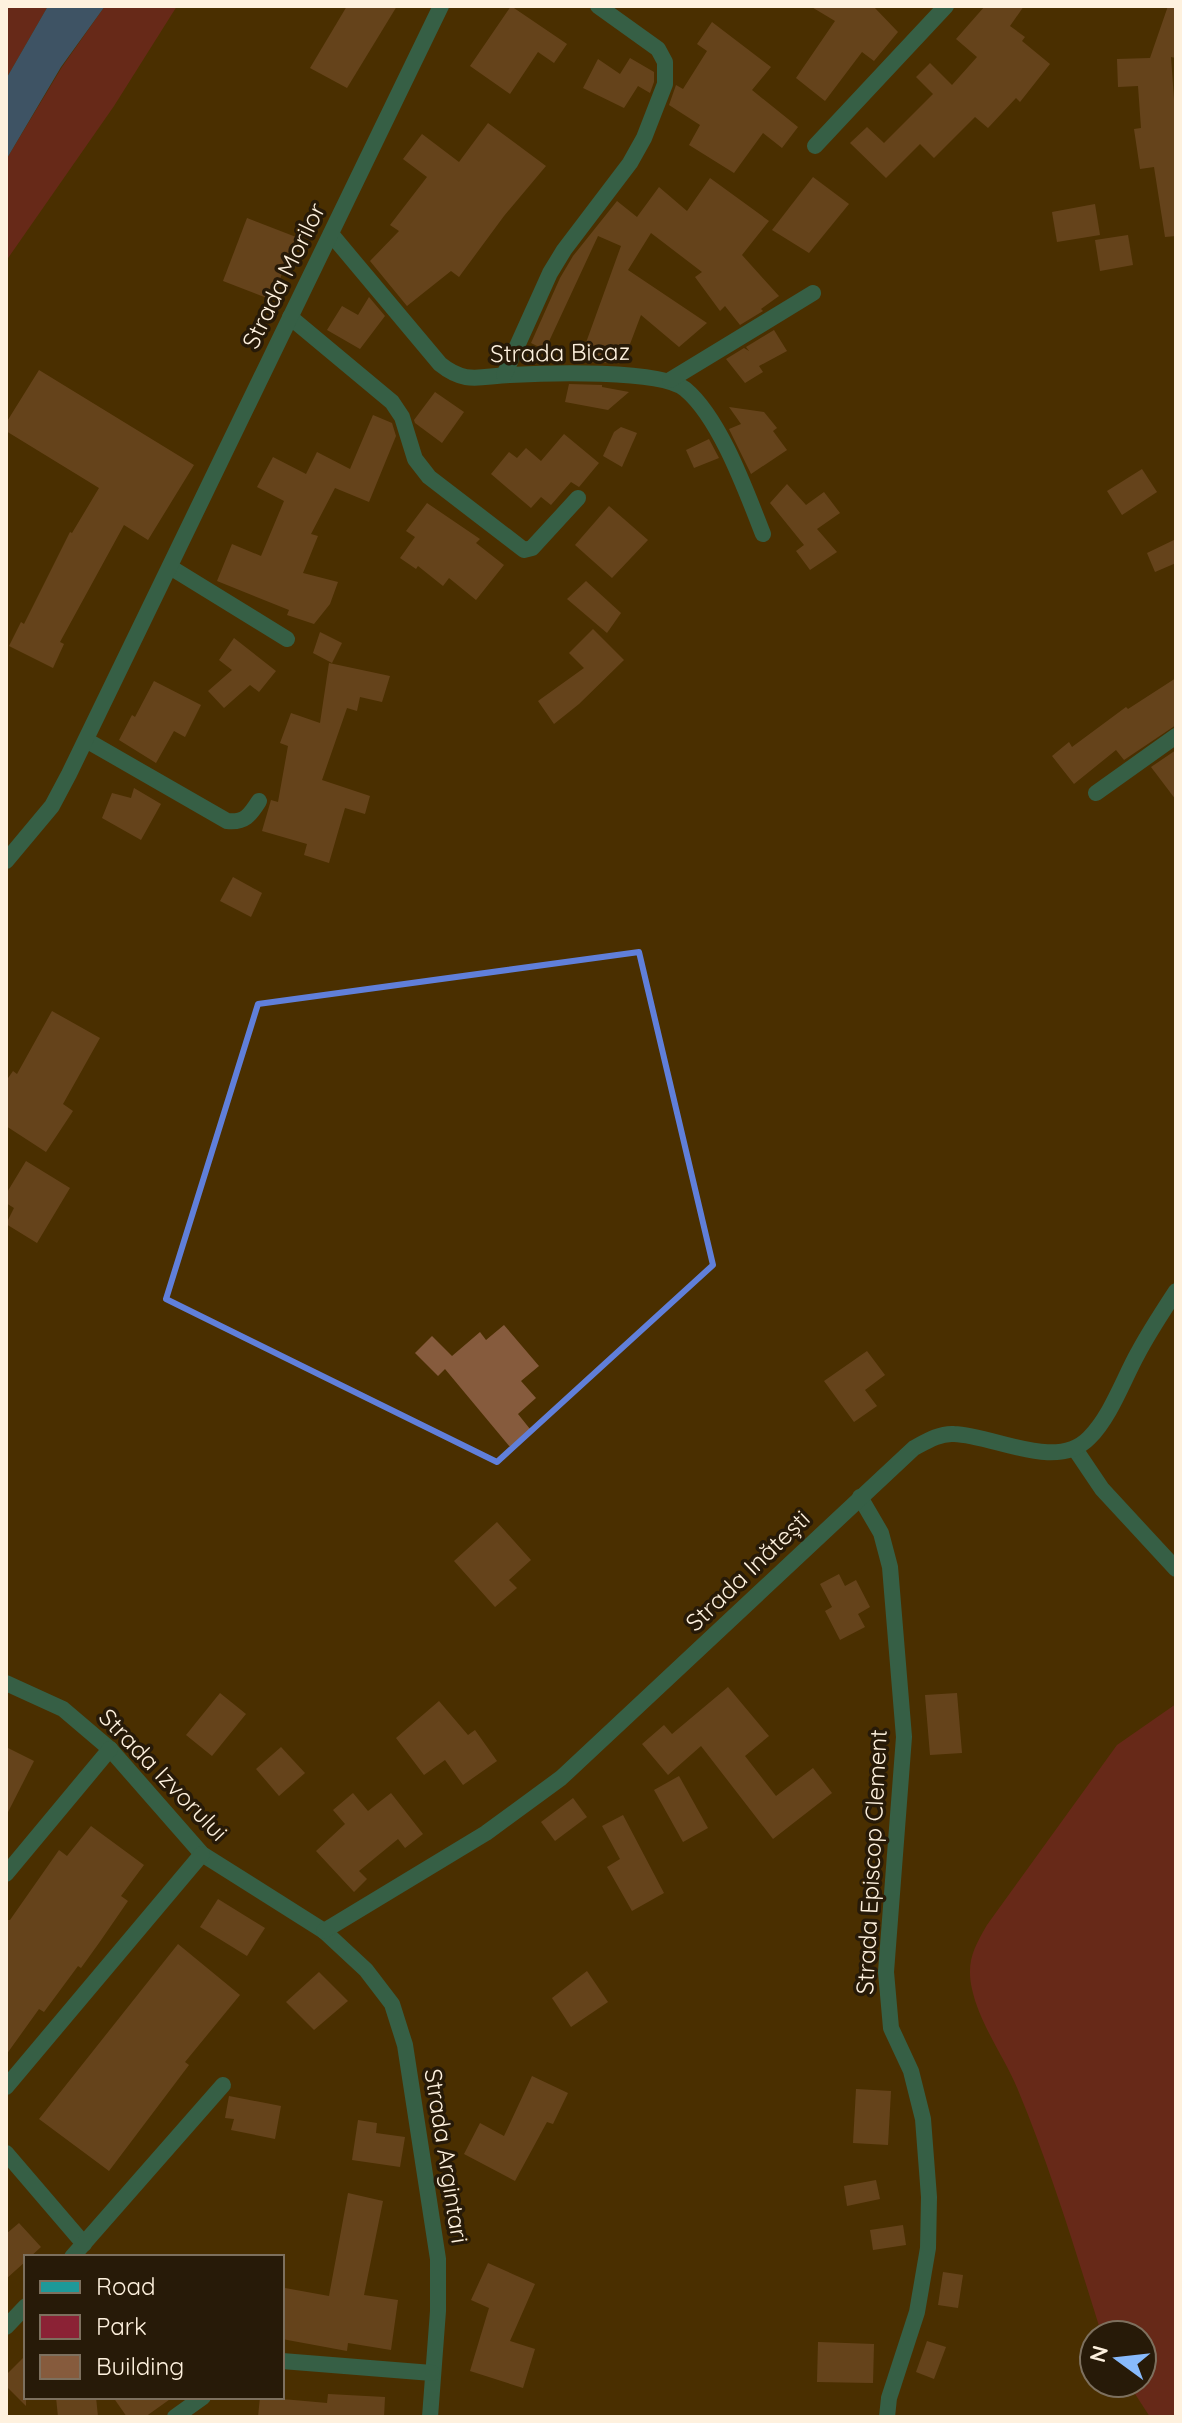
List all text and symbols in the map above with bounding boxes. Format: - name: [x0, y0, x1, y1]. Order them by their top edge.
- street label: Strada Morilor: [235, 198, 331, 353]
- street label: Strada Bicaz: [490, 336, 630, 368]
- street label: Strada Inătești: [679, 1503, 816, 1637]
- street label: Strada Izvorului: [93, 1702, 234, 1847]
- street label: Strada Episcop Clement: [849, 1729, 893, 1995]
- street label: Strada Argintari: [418, 2066, 476, 2245]
- legend: [24, 2255, 284, 2399]
- text: Road: [96, 2271, 156, 2301]
- text: Park: [96, 2311, 147, 2341]
- north arrow: [1078, 2319, 1158, 2399]
- text: N: [1083, 2342, 1114, 2365]
- text: Building: [96, 2351, 184, 2381]

